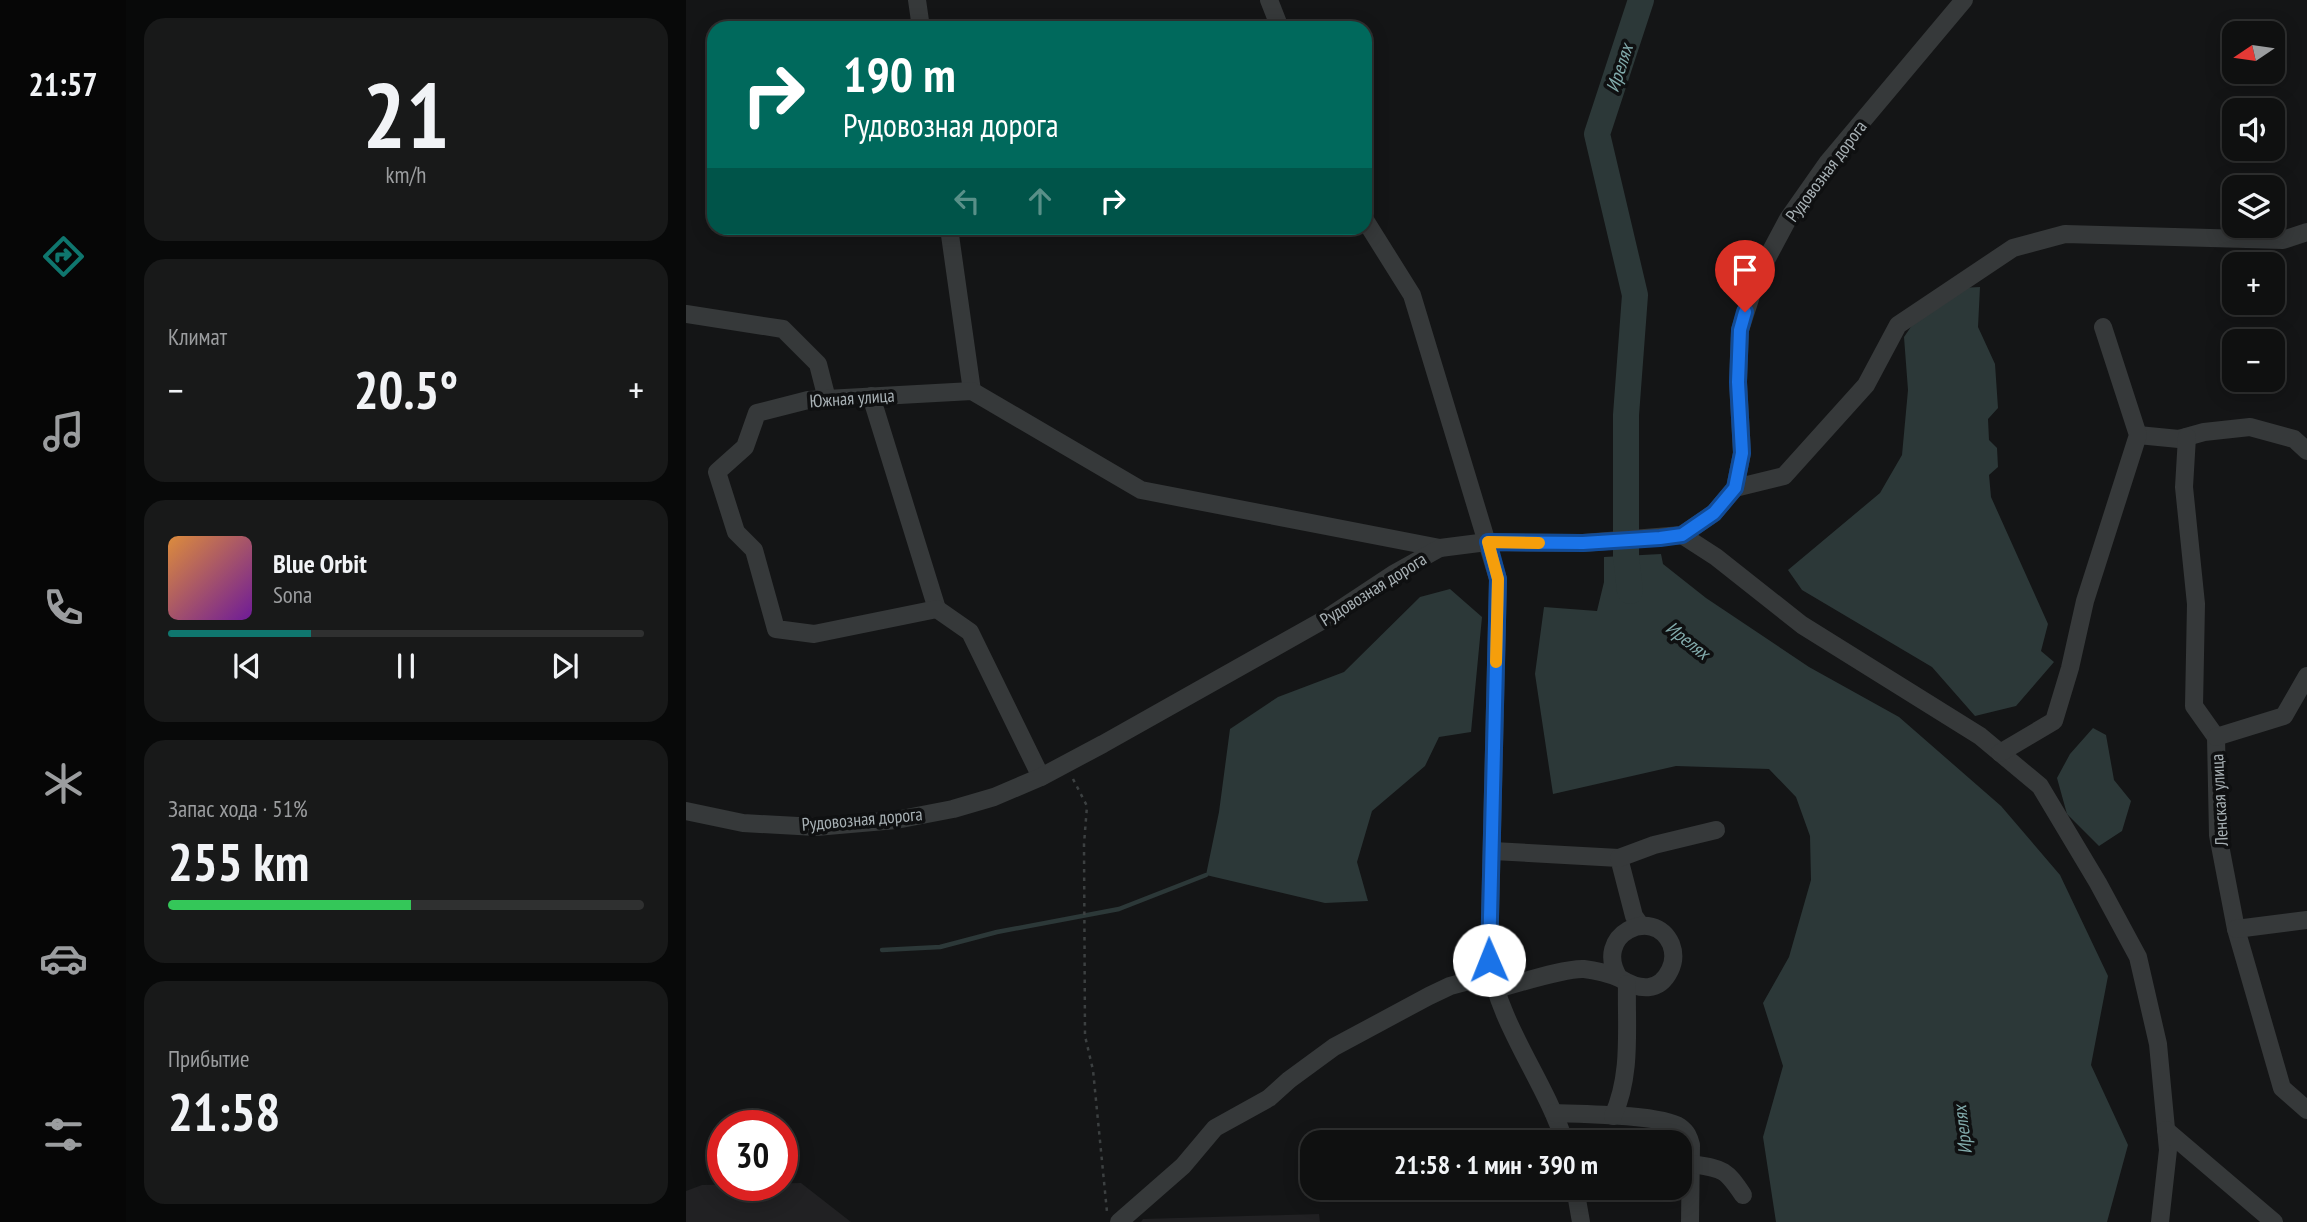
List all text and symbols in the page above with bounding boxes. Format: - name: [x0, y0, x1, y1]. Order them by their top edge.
- north arrow: [2222, 21, 2286, 84]
- map controls: [2222, 21, 2285, 392]
- water label: Ирелях: [1600, 39, 1639, 95]
- text: 190 m: [843, 42, 956, 106]
- icon: right: [728, 49, 819, 140]
- text: 21: [363, 55, 450, 173]
- text: 21:57: [28, 63, 98, 105]
- button: sound: [2222, 98, 2285, 161]
- text: Рудовозная дорога: [843, 104, 1059, 146]
- street label: Рудовозная дорога: [1780, 116, 1872, 226]
- text: km/h: [386, 160, 426, 189]
- button: layers: [2222, 175, 2285, 238]
- icon: left: [948, 182, 986, 220]
- icon: ahead: [1021, 182, 1059, 220]
- icon: right: [1094, 182, 1132, 220]
- icon: directions: [39, 232, 88, 281]
- pin: [1715, 240, 1775, 312]
- icon: arrive: [1726, 251, 1764, 289]
- button: +: [2222, 252, 2285, 315]
- text: Климат: [168, 322, 227, 351]
- button: −: [2222, 329, 2285, 392]
- text: 20.5°: [354, 356, 458, 423]
- text: −: [168, 365, 184, 414]
- text: +: [628, 365, 644, 414]
- street label: Южная улица: [809, 384, 895, 412]
- icon: music: [39, 407, 88, 456]
- text: Blue Orbit: [273, 547, 367, 580]
- street label: Рудовозная дорога: [1315, 547, 1431, 631]
- text: Sona: [273, 580, 312, 609]
- icon: phone: [39, 583, 88, 632]
- water label: Ирелях: [1661, 615, 1716, 666]
- icon: previous: [228, 647, 266, 685]
- icon: pause: [387, 647, 425, 685]
- icon: next: [546, 647, 584, 685]
- street label: Ленская улица: [2205, 753, 2233, 848]
- icon: climate: [39, 759, 88, 808]
- text: Запас хода · 51%: [168, 794, 308, 823]
- street label: Рудовозная дорога: [801, 802, 923, 836]
- text: 255 km: [168, 828, 309, 895]
- position arrow: [1452, 923, 1526, 997]
- icon: car: [39, 934, 88, 983]
- text: Прибытие: [168, 1044, 249, 1073]
- text: 21:58: [168, 1078, 280, 1145]
- water label: Ирелях: [1947, 1102, 1977, 1156]
- icon: filters: [39, 1110, 88, 1159]
- speed limit sign: 30: [707, 1110, 798, 1201]
- text: 21:58 · 1 мин · 390 m: [1394, 1148, 1598, 1181]

